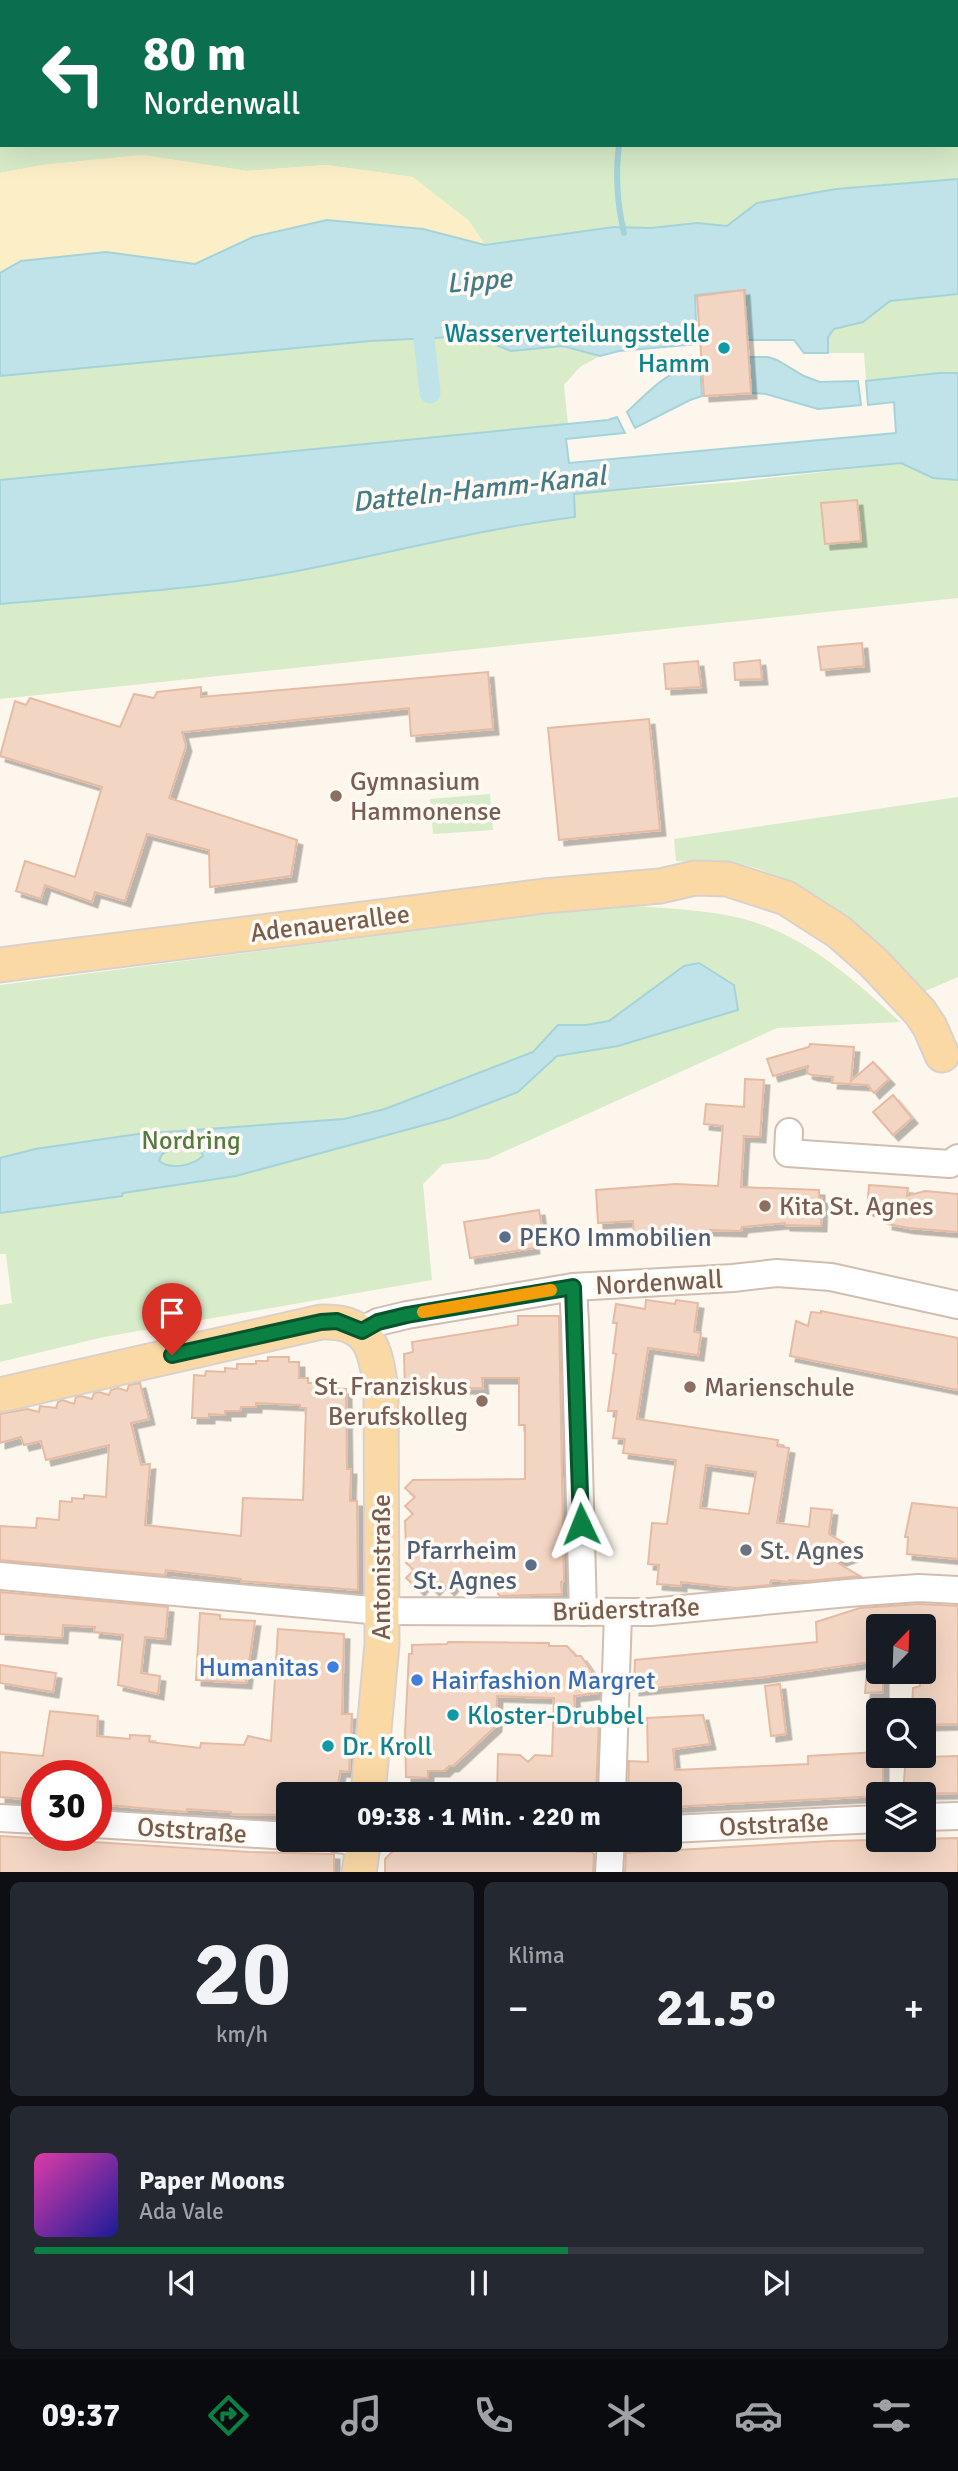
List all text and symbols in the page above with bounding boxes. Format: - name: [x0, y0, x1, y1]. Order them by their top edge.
- text: 80 m: [143, 24, 246, 84]
- icon: left: [28, 28, 119, 119]
- text: Nordenwall: [143, 84, 300, 123]
- water label: Lippe: [445, 261, 515, 301]
- place label: Wasserverteilungsstelle Hamm: [444, 318, 710, 380]
- marker: Wasserverteilungsstelle Hamm: [716, 340, 732, 356]
- water label: Datteln-Hamm-Kanal: [351, 459, 609, 519]
- place label: Gymnasium Hammonense: [350, 766, 501, 828]
- marker: Gymnasium Hammonense: [328, 788, 344, 804]
- street label: Adenauerallee: [249, 898, 412, 950]
- park label: Nordring: [141, 1125, 241, 1157]
- place label: Kita St. Agnes: [779, 1191, 934, 1223]
- marker: Kita St. Agnes: [757, 1198, 773, 1214]
- place label: PEKO Immobilien: [519, 1222, 712, 1254]
- marker: PEKO Immobilien: [497, 1229, 513, 1245]
- street label: Nordenwall: [594, 1264, 724, 1302]
- pin: [142, 1283, 202, 1355]
- icon: arrive: [153, 1294, 191, 1332]
- place label: St. Franziskus Berufskolleg: [314, 1371, 468, 1433]
- place label: Marienschule: [704, 1372, 855, 1404]
- marker: Marienschule: [682, 1379, 698, 1395]
- marker: St. Franziskus Berufskolleg: [474, 1393, 490, 1409]
- position arrow: [544, 1487, 618, 1561]
- street label: Antonistraße: [366, 1494, 398, 1640]
- place label: Pfarrheim St. Agnes: [406, 1535, 517, 1597]
- place label: St. Agnes: [760, 1535, 864, 1567]
- marker: St. Agnes: [738, 1542, 754, 1558]
- marker: Pfarrheim St. Agnes: [523, 1557, 539, 1573]
- street label: Brüderstraße: [552, 1591, 700, 1629]
- north arrow: [866, 1614, 936, 1684]
- map controls: [866, 1614, 936, 1852]
- place label: Humanitas: [199, 1652, 319, 1684]
- marker: Humanitas: [325, 1659, 341, 1675]
- place label: Hairfashion Margret: [431, 1665, 655, 1697]
- marker: Hairfashion Margret: [409, 1672, 425, 1688]
- button: search: [866, 1698, 936, 1768]
- place label: Kloster-Drubbel: [467, 1700, 644, 1732]
- marker: Kloster-Drubbel: [445, 1707, 461, 1723]
- place label: Dr. Kroll: [342, 1731, 432, 1763]
- marker: Dr. Kroll: [320, 1738, 336, 1754]
- speed limit sign: 30: [21, 1760, 112, 1851]
- button: layers: [866, 1782, 936, 1852]
- text: 09:38 · 1 Min. · 220 m: [357, 1801, 601, 1833]
- street label: Oststraße: [718, 1806, 830, 1844]
- street label: Oststraße: [136, 1811, 248, 1851]
- text: 20: [193, 1918, 291, 2031]
- text: Klima: [508, 1941, 565, 1970]
- text: 21.5°: [656, 1976, 776, 2040]
- text: −: [508, 1985, 529, 2032]
- text: +: [903, 1985, 924, 2032]
- text: km/h: [216, 2020, 268, 2049]
- text: Paper Moons: [139, 2165, 285, 2197]
- text: Ada Vale: [139, 2197, 224, 2226]
- icon: previous: [163, 2264, 201, 2302]
- icon: pause: [460, 2264, 498, 2302]
- icon: next: [757, 2264, 795, 2302]
- icon: directions: [204, 2391, 253, 2440]
- icon: music: [337, 2391, 386, 2440]
- icon: phone: [469, 2391, 518, 2440]
- icon: climate: [602, 2391, 651, 2440]
- icon: car: [734, 2391, 783, 2440]
- icon: filters: [867, 2391, 916, 2440]
- text: 09:37: [42, 2396, 120, 2435]

